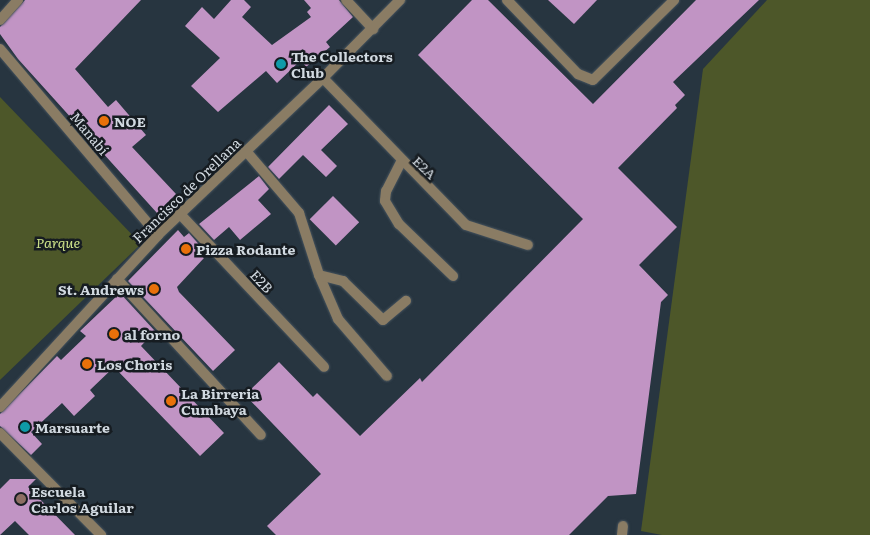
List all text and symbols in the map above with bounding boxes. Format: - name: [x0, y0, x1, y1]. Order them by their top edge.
- place label: The Collectors Club: [291, 48, 393, 80]
- marker: The Collectors Club: [275, 58, 287, 70]
- street label: Manabí: [67, 108, 113, 158]
- place label: NOE: [114, 113, 146, 129]
- marker: NOE: [98, 115, 110, 127]
- street label: Francisco de Orellana: [128, 134, 244, 246]
- street label: E2A: [410, 152, 440, 182]
- park label: Parque: [36, 234, 80, 250]
- place label: Pizza Rodante: [196, 241, 295, 257]
- marker: Pizza Rodante: [180, 243, 192, 255]
- street label: E2B: [247, 266, 277, 296]
- place label: St. Andrews: [58, 281, 144, 297]
- marker: St. Andrews: [148, 283, 160, 295]
- place label: al forno: [124, 326, 180, 342]
- marker: al forno: [108, 328, 120, 340]
- place label: Los Choris: [97, 356, 172, 372]
- marker: Los Choris: [81, 358, 93, 370]
- place label: La Birreria Cumbaya: [181, 385, 259, 418]
- marker: La Birreria Cumbaya: [165, 395, 177, 407]
- place label: Marsuarte: [35, 419, 110, 435]
- marker: Marsuarte: [19, 421, 31, 433]
- place label: Escuela Carlos Aguilar: [31, 483, 134, 516]
- marker: Escuela Carlos Aguilar: [15, 493, 27, 505]

